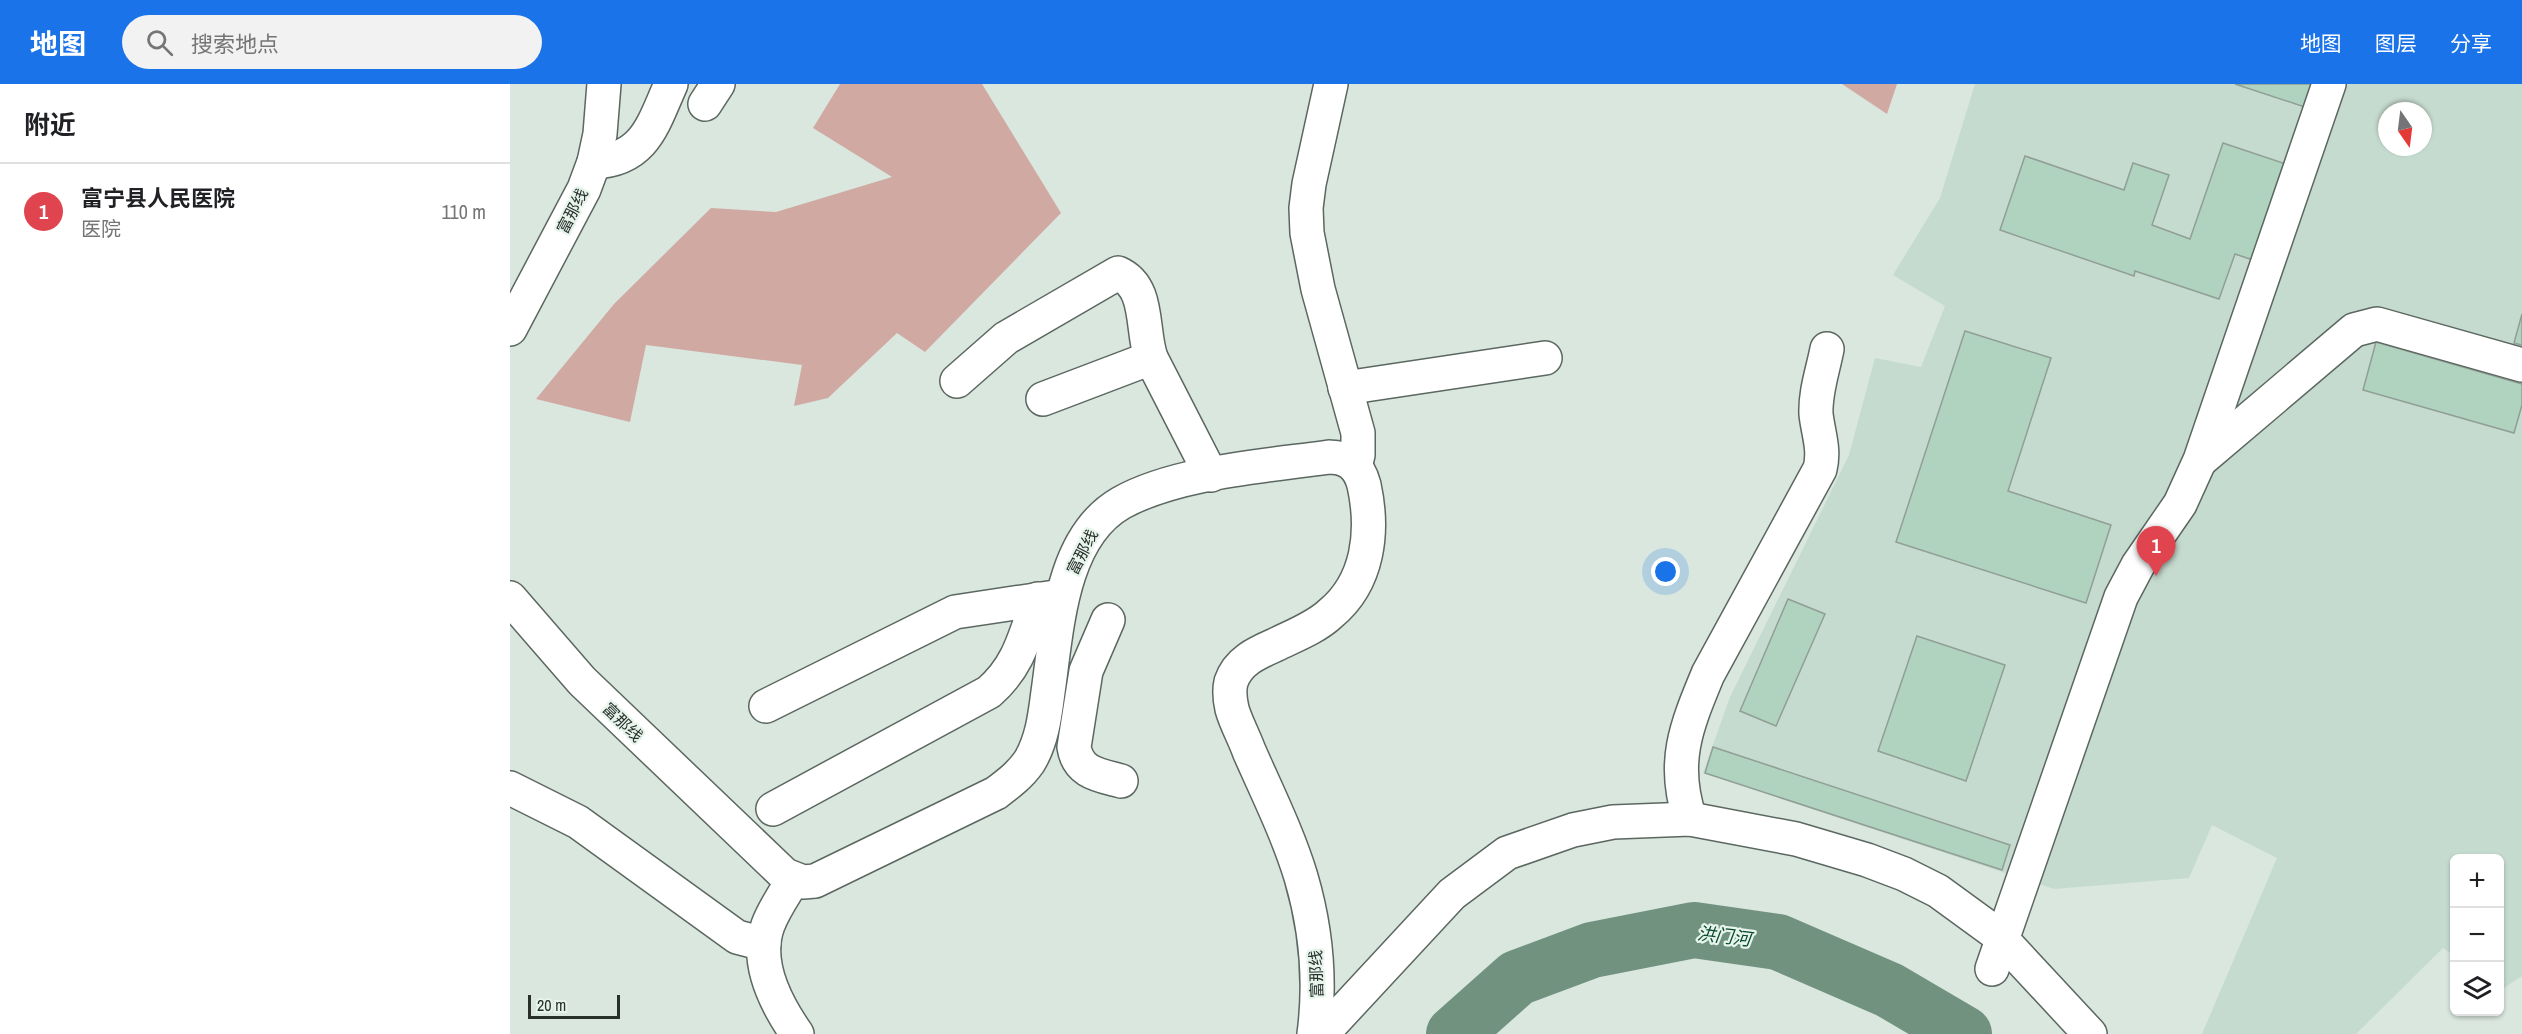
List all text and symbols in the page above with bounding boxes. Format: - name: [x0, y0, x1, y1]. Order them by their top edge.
- search box: [122, 15, 542, 69]
- text: 地图: [30, 25, 86, 63]
- icon: search: [143, 26, 176, 59]
- text: 搜索地点: [191, 29, 279, 59]
- text: 地图: [2300, 29, 2342, 58]
- text: 图层: [2375, 29, 2417, 58]
- text: 分享: [2450, 29, 2492, 58]
- north arrow: [2378, 102, 2432, 156]
- text: 附近: [24, 107, 76, 142]
- text: 富宁县人民医院: [81, 183, 235, 213]
- street label: 富那线: [551, 185, 593, 237]
- text: 1: [39, 198, 48, 225]
- text: 110 m: [442, 198, 486, 225]
- text: 医院: [81, 215, 121, 242]
- street label: 富那线: [1061, 526, 1103, 578]
- pin: 1: [2136, 526, 2176, 576]
- your location: [1651, 557, 1680, 586]
- street label: 富那线: [598, 697, 648, 747]
- map controls: [2450, 854, 2504, 1016]
- button: +: [2450, 854, 2504, 908]
- button: −: [2450, 908, 2504, 962]
- water label: 洪门河: [1696, 920, 1755, 952]
- street label: 富那线: [1304, 950, 1328, 998]
- button: layers: [2450, 962, 2504, 1016]
- scale bar: [528, 992, 620, 1020]
- text: 20 m: [537, 994, 566, 1016]

